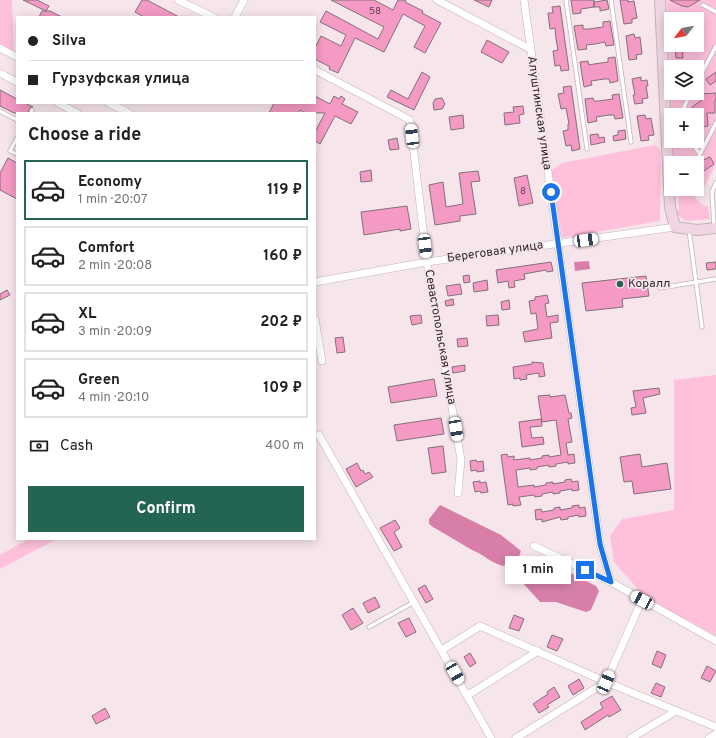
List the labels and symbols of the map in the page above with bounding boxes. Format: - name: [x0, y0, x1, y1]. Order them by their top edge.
- house number: 58: [369, 5, 381, 18]
- north arrow: [664, 12, 704, 52]
- street label: Алуштинская улица: [523, 55, 555, 171]
- car: [405, 123, 419, 149]
- route start: [542, 183, 560, 201]
- house number: 8: [520, 185, 526, 198]
- car: [573, 232, 599, 248]
- car: [418, 233, 432, 259]
- street label: Береговая улица: [446, 237, 544, 267]
- street label: Севастопольская улица: [420, 268, 460, 406]
- place label: Коралл: [628, 276, 670, 292]
- marker: Коралл: [615, 279, 625, 289]
- car: [448, 416, 464, 442]
- callout: 1 min: [505, 556, 571, 584]
- route end: [576, 561, 594, 579]
- car: [629, 589, 655, 611]
- car: [444, 660, 466, 686]
- car: [596, 669, 616, 695]

